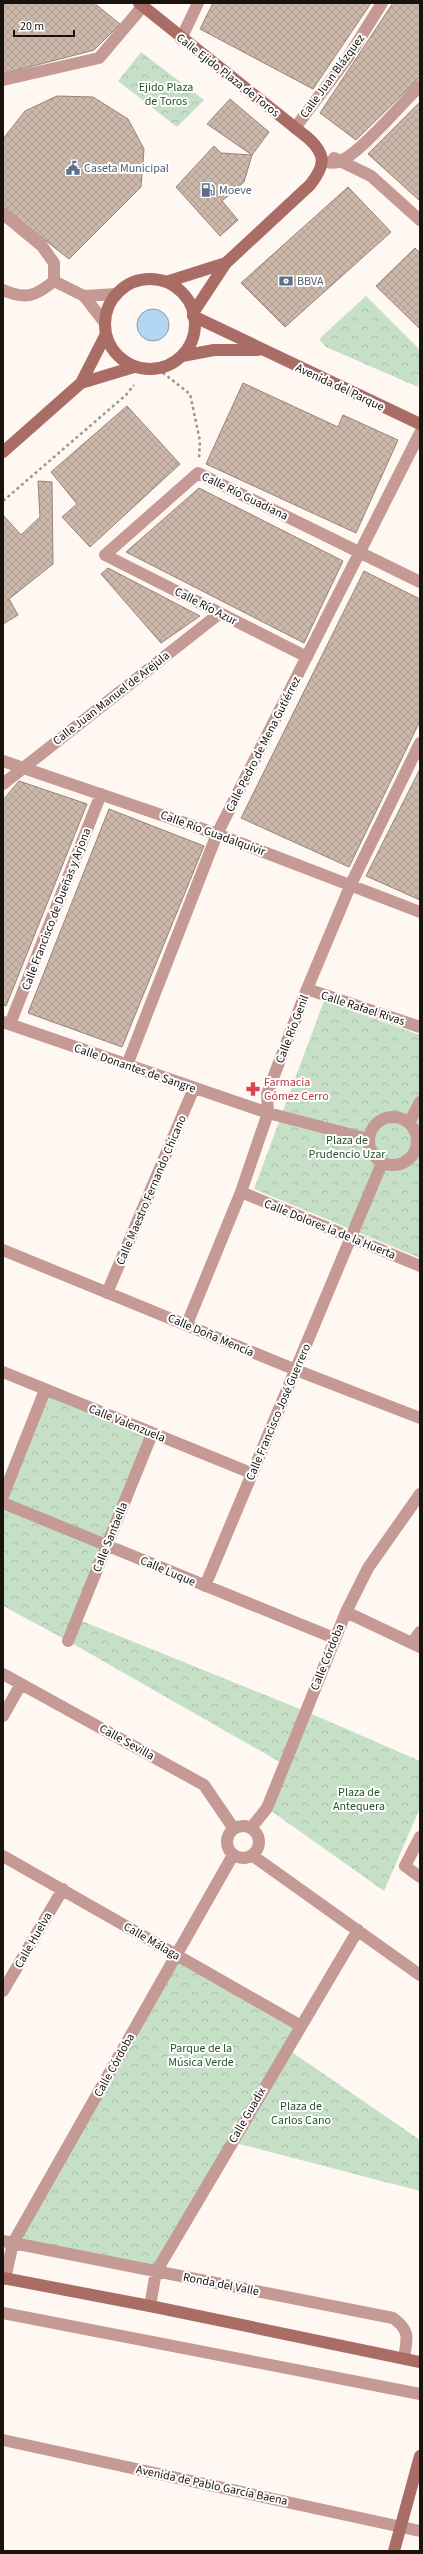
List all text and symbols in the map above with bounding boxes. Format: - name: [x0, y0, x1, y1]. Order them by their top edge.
- scale bar: [14, 12, 74, 38]
- text: 20 m: [20, 18, 44, 35]
- street label: Calle Ejido Plaza de Toros: [172, 30, 283, 121]
- street label: Calle Juan Blázquez: [296, 31, 369, 122]
- park label: Ejido Plaza de Toros: [139, 79, 193, 110]
- public building icon: Caseta Municipal: [65, 160, 81, 176]
- place label: Caseta Municipal: [84, 160, 169, 177]
- fuel station icon: Moeve: [200, 182, 216, 198]
- place label: Moeve: [219, 182, 252, 199]
- bank icon: BBVA: [278, 273, 294, 289]
- place label: BBVA: [297, 273, 324, 290]
- street label: Avenida del Parque: [293, 359, 387, 415]
- street label: Calle Río Guadiana: [199, 468, 291, 525]
- street label: Calle Río Azur: [172, 583, 241, 630]
- street label: Calle Juan Manuel de Aréjula: [49, 647, 173, 749]
- street label: Calle Pedro de Mena Gutiérrez: [222, 673, 305, 815]
- street label: Calle Río Guadalquivir: [158, 807, 269, 861]
- street label: Calle Francisco de Dueñas y Arjona: [18, 825, 95, 993]
- street label: Calle Rafael Rivas: [319, 987, 407, 1030]
- street label: Calle Río Genil: [272, 993, 313, 1066]
- street label: Calle Donantes de Sangre: [72, 1040, 198, 1097]
- place label: Farmacia Gómez Cerro: [264, 1074, 329, 1105]
- pharmacy icon: Farmacia Gómez Cerro: [245, 1081, 261, 1097]
- street label: Calle Maestro Fernando Chicano: [112, 1113, 191, 1268]
- park label: Plaza de Prudencio Uzar: [309, 1132, 386, 1163]
- street label: Calle Dolores la de la Huerta: [261, 1195, 398, 1264]
- street label: Calle Doña Mencía: [165, 1310, 256, 1361]
- street label: Calle Francisco José Guerrero: [242, 1341, 315, 1483]
- street label: Calle Valenzuela: [86, 1400, 168, 1447]
- street label: Calle Santaella: [89, 1500, 132, 1575]
- street label: Calle Luque: [137, 1552, 198, 1591]
- street label: Calle Córdoba: [306, 1621, 349, 1693]
- street label: Calle Sevilla: [96, 1720, 157, 1765]
- park label: Plaza de Antequera: [333, 1784, 385, 1815]
- street label: Calle Huelva: [11, 1909, 56, 1971]
- street label: Calle Málaga: [120, 1918, 183, 1965]
- street label: Calle Córdoba: [90, 2030, 139, 2100]
- park label: Parque de la Música Verde: [168, 2040, 234, 2071]
- street label: Calle Guadix: [224, 2083, 271, 2146]
- park label: Plaza de Carlos Cano: [271, 2098, 331, 2129]
- street label: Ronda del Valle: [181, 2269, 260, 2300]
- street label: Avenida de Pablo García Baena: [135, 2461, 289, 2510]

